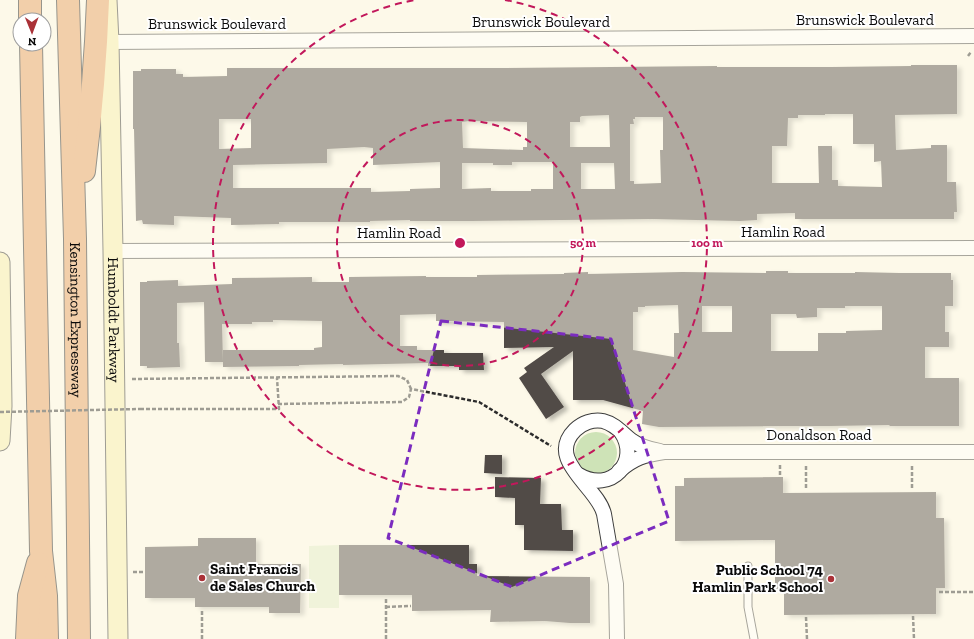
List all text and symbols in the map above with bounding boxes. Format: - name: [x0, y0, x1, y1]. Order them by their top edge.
- street label: Brunswick Boulevard: [796, 11, 935, 29]
- north arrow: [12, 12, 52, 52]
- street label: Brunswick Boulevard: [472, 13, 611, 31]
- street label: Brunswick Boulevard: [148, 15, 287, 33]
- text: N: [27, 35, 36, 48]
- street label: Hamlin Road: [741, 223, 826, 241]
- street label: Hamlin Road: [357, 224, 442, 242]
- centre of rings: [453, 236, 467, 250]
- text: 50 m: [570, 236, 596, 250]
- text: 100 m: [691, 236, 723, 250]
- street label: Kensington Expressway: [66, 242, 86, 398]
- street label: Humboldt Parkway: [104, 257, 124, 383]
- street label: Donaldson Road: [767, 426, 872, 444]
- place label: Saint Francis de Sales Church: [210, 560, 316, 595]
- place label: Public School 74 Hamlin Park School: [692, 561, 823, 596]
- marker: Saint Francis de Sales Church: [197, 573, 207, 583]
- marker: Public School 74 Hamlin Park School: [826, 574, 836, 584]

